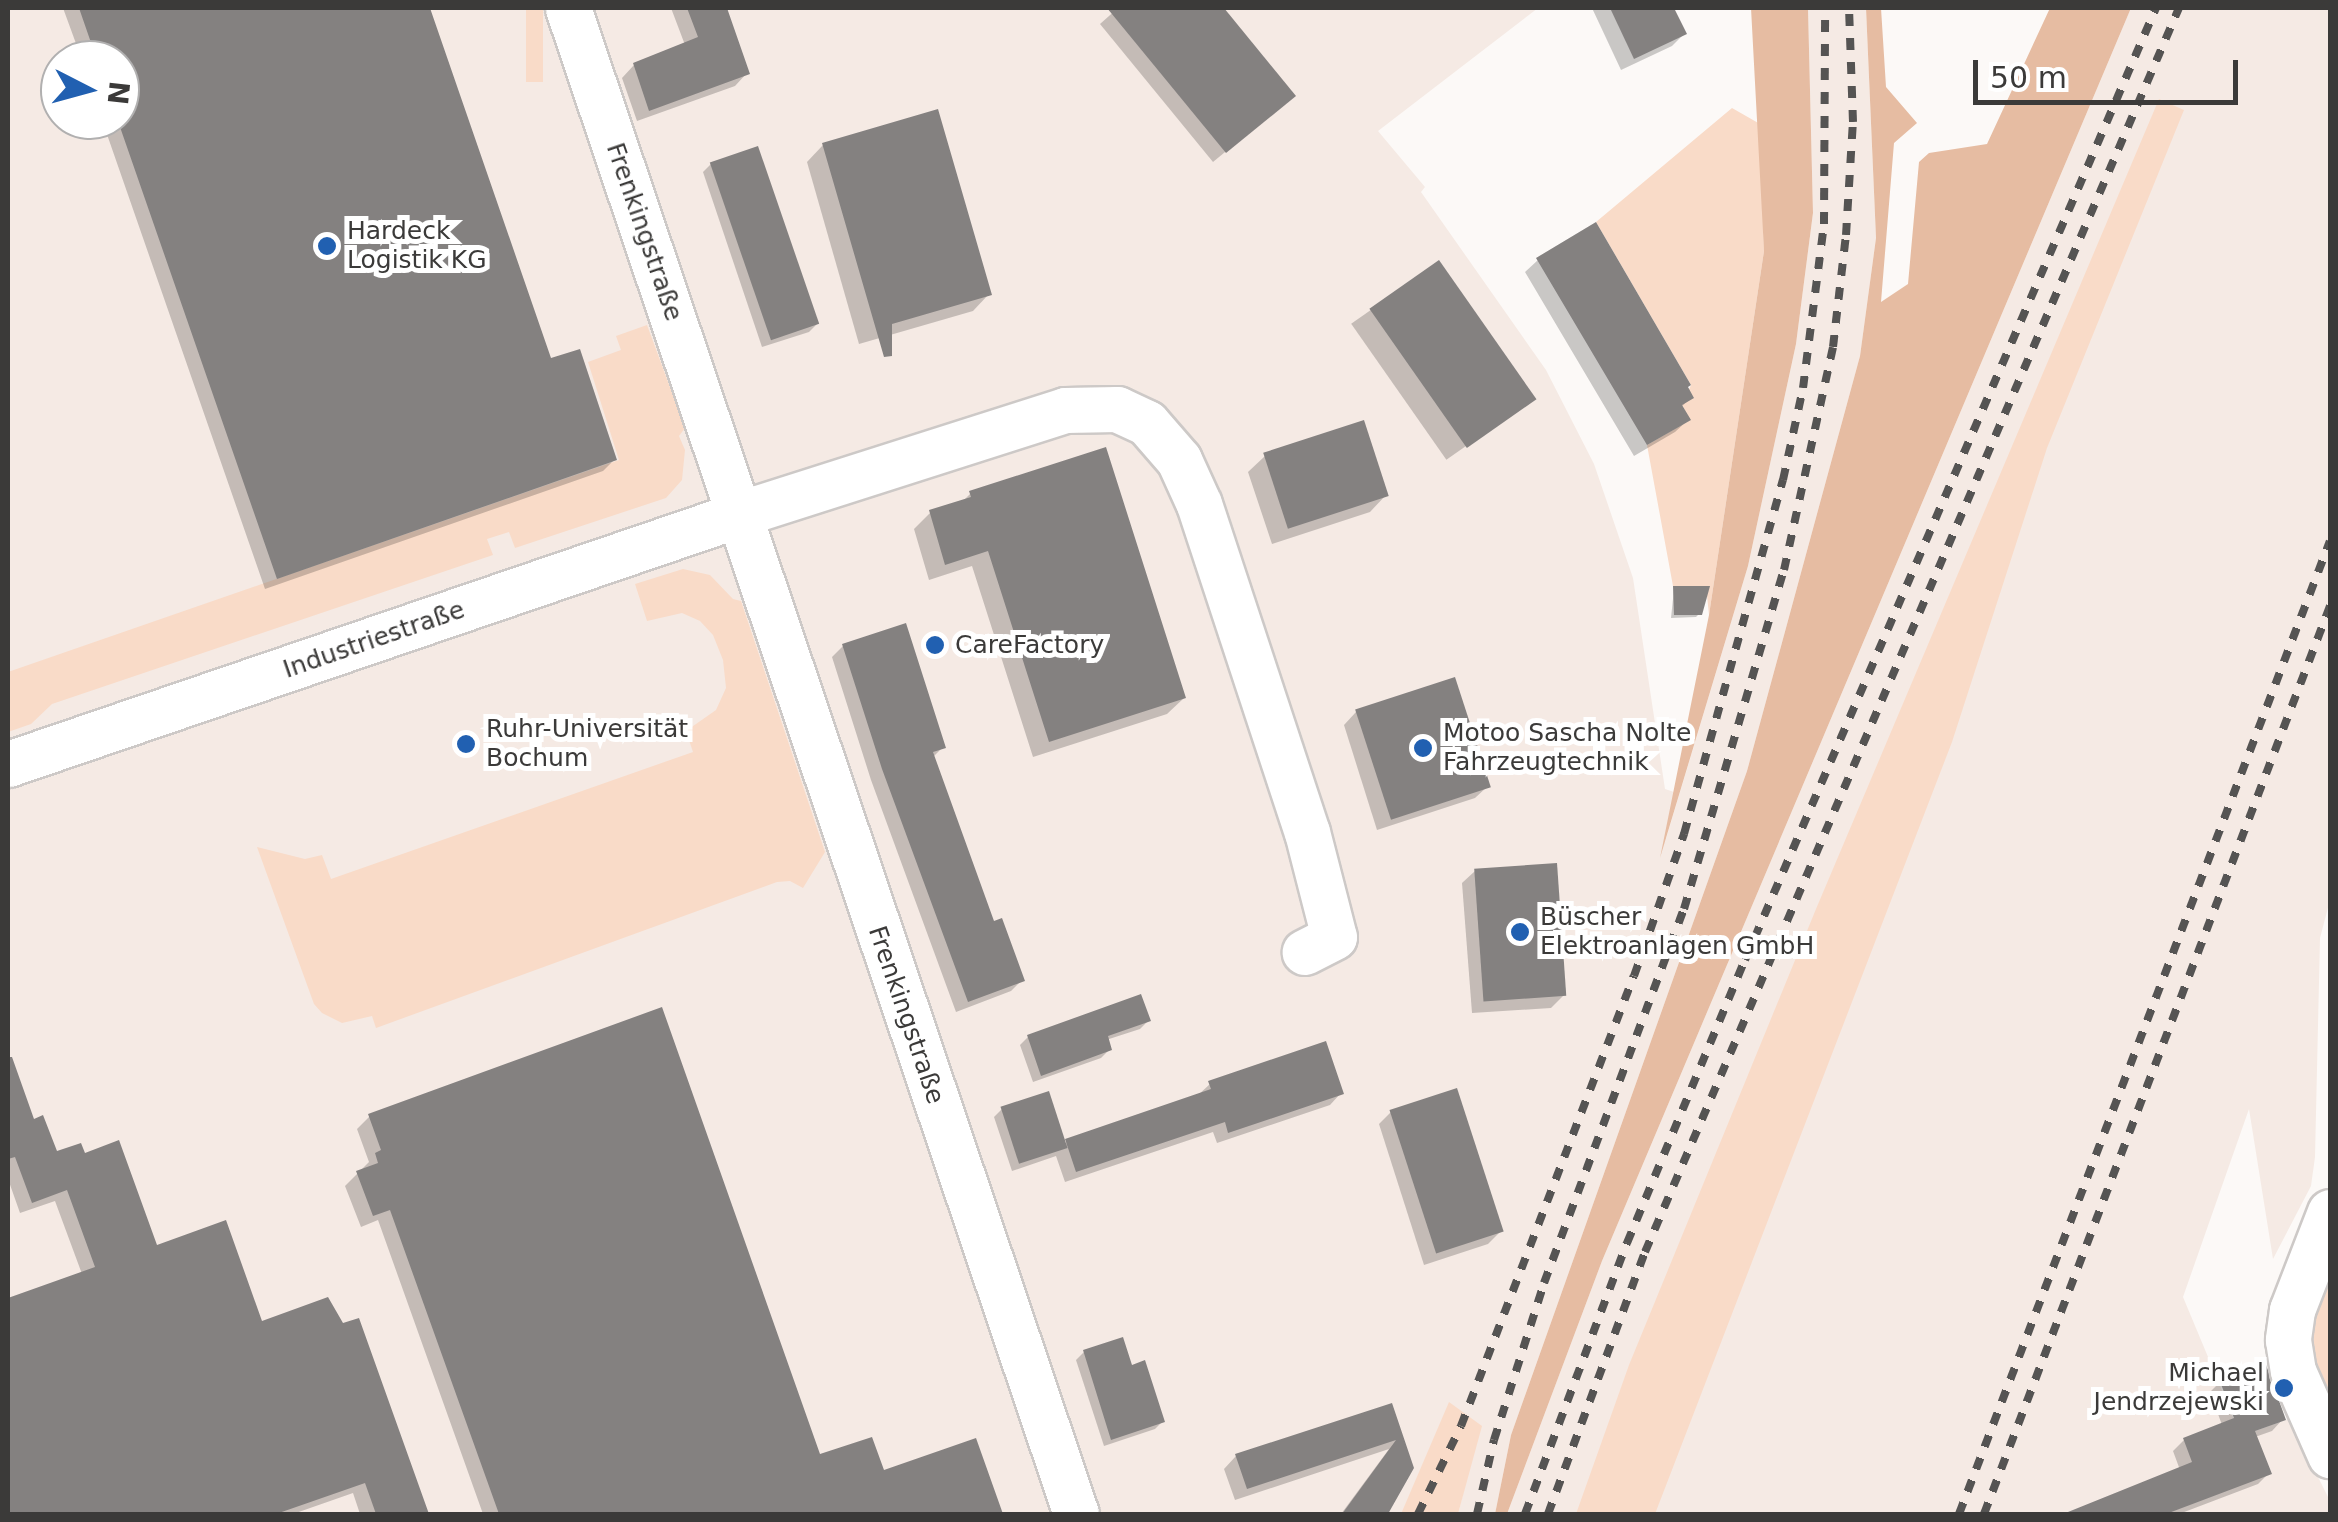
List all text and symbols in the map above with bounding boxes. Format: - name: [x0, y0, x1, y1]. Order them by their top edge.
- north arrow: [40, 40, 140, 140]
- scale bar: [1978, 40, 2243, 102]
- text: 50 m: [1990, 60, 2067, 95]
- text: N: [101, 80, 136, 106]
- street label: Frenkingstraße: [600, 139, 688, 325]
- place label: Hardeck Logistik KG: [347, 217, 487, 276]
- marker: Hardeck Logistik KG: [316, 235, 338, 257]
- street label: Industriestraße: [279, 595, 469, 685]
- place label: CareFactory: [955, 630, 1104, 660]
- marker: CareFactory: [924, 634, 946, 656]
- place label: Ruhr-Universität Bochum: [486, 715, 688, 774]
- place label: Motoo Sascha Nolte Fahrzeugtechnik: [1443, 719, 1691, 778]
- marker: Ruhr-Universität Bochum: [455, 733, 477, 755]
- marker: Motoo Sascha Nolte Fahrzeugtechnik: [1412, 737, 1434, 759]
- place label: Büscher Elektroanlagen GmbH: [1540, 903, 1814, 962]
- marker: Büscher Elektroanlagen GmbH: [1509, 921, 1531, 943]
- street label: Frenkingstraße: [862, 922, 950, 1108]
- place label: Michael Jendrzejewski: [2094, 1359, 2264, 1418]
- marker: Michael Jendrzejewski: [2273, 1377, 2295, 1399]

